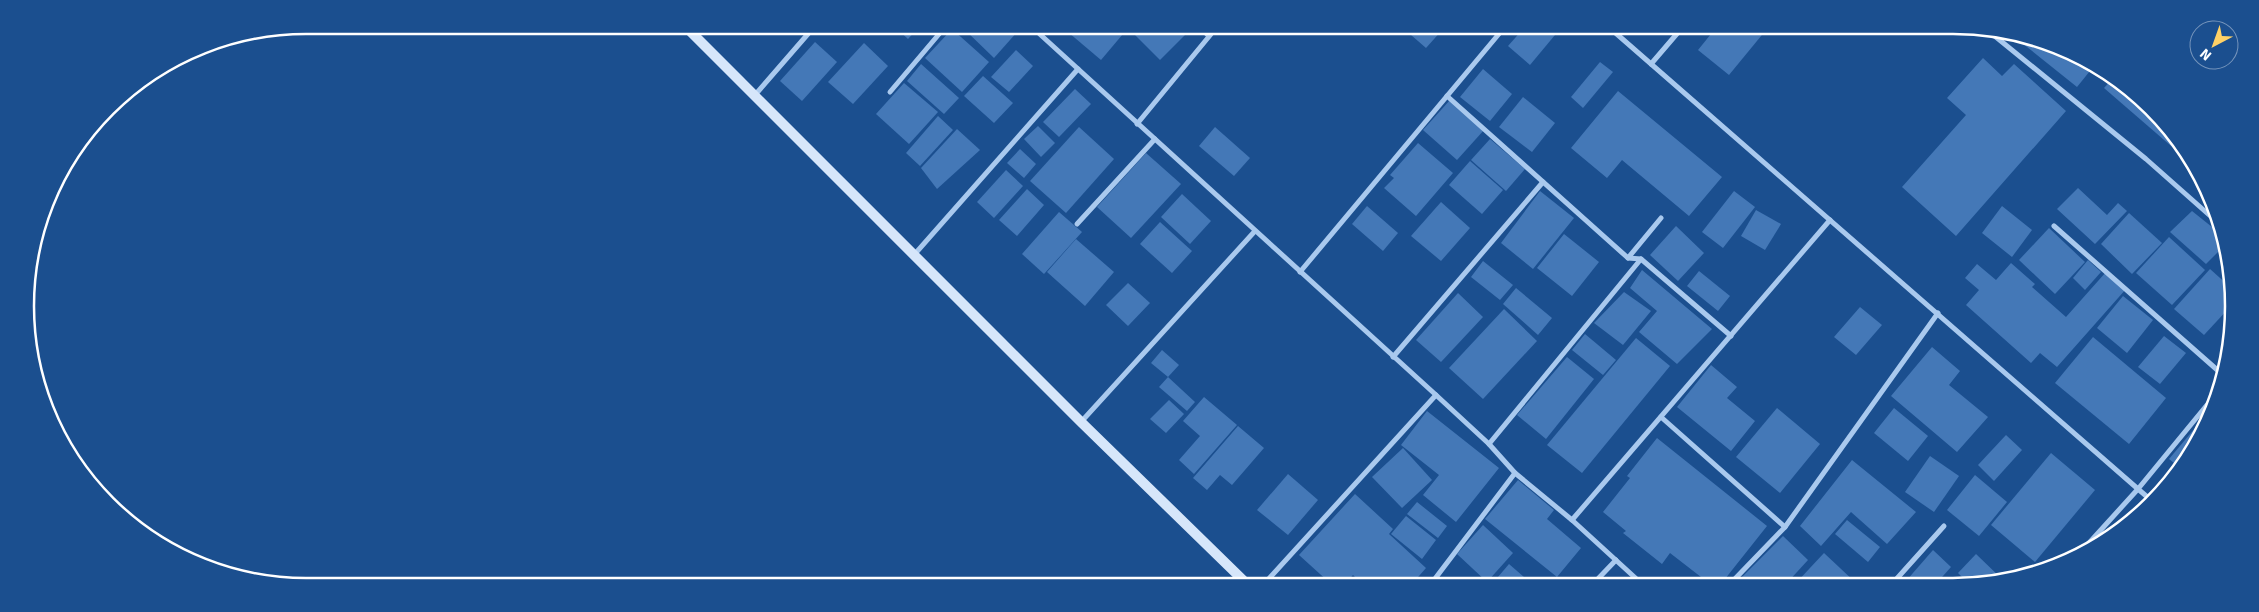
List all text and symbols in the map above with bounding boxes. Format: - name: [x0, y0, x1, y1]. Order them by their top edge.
- north arrow: [2189, 20, 2239, 70]
- text: N: [2197, 45, 2215, 64]

